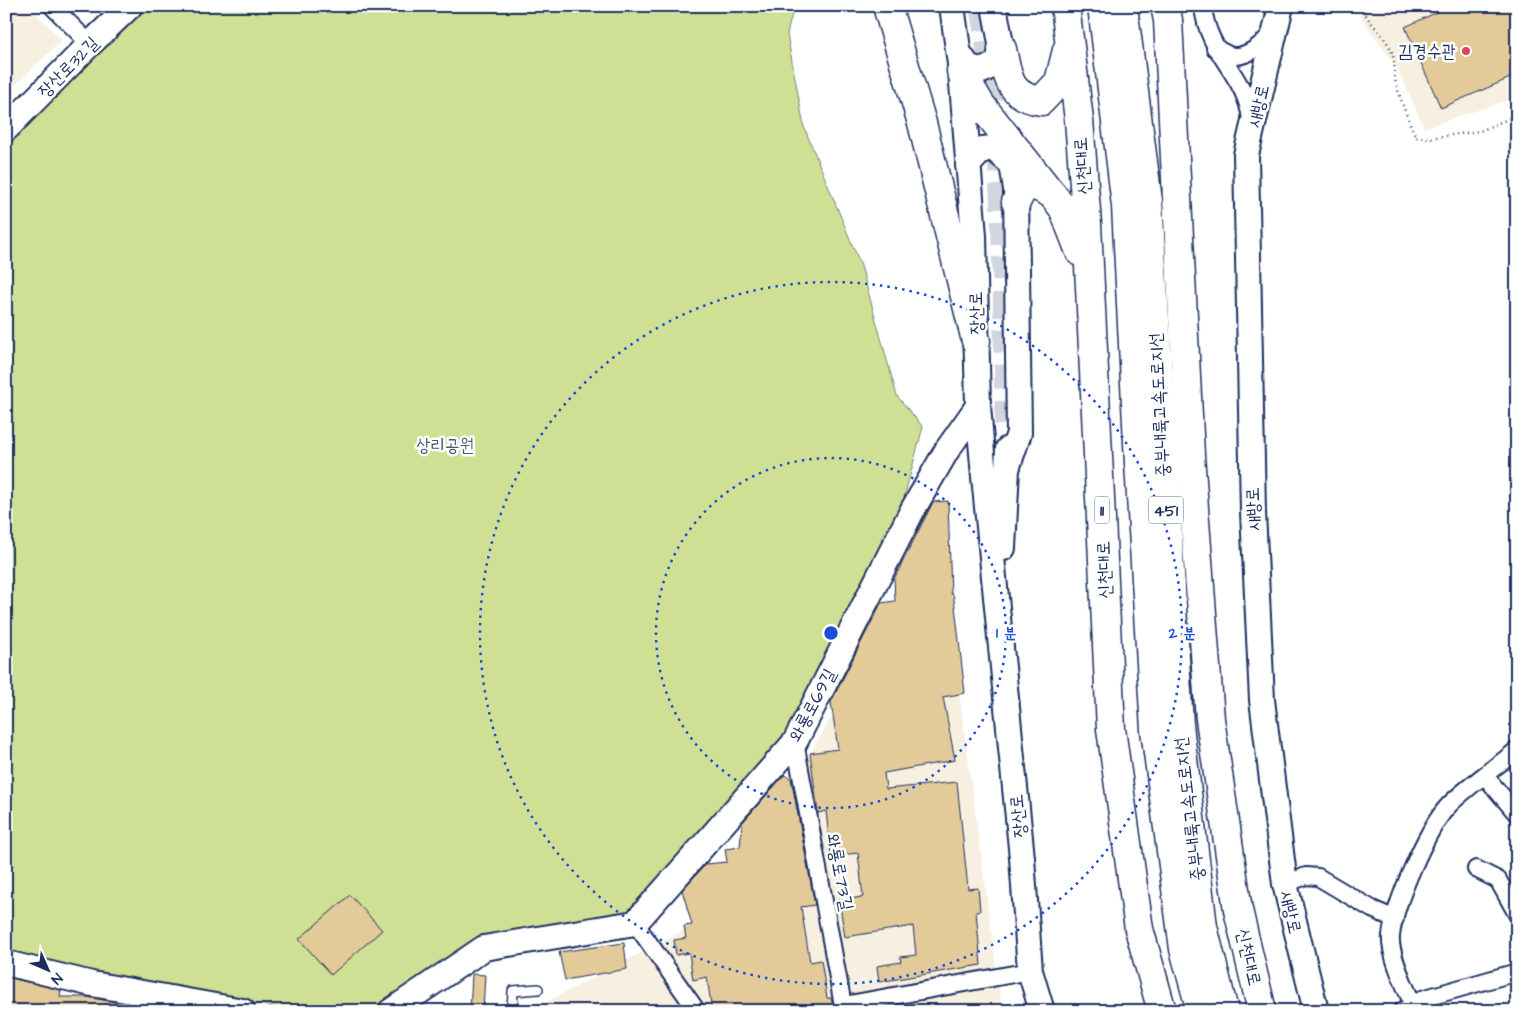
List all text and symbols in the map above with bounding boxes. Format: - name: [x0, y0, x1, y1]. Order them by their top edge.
- street label: 장산로32길: [32, 31, 105, 104]
- place label: 김경수관: [1398, 39, 1456, 64]
- marker: 김경수관: [1460, 45, 1472, 57]
- street label: 새방로: [1241, 82, 1276, 130]
- street label: 신천대로: [1068, 136, 1097, 196]
- street label: 장산로: [964, 291, 989, 335]
- street label: 중부내륙고속도로지선: [1143, 332, 1176, 478]
- park label: 상리공원: [416, 433, 474, 458]
- street label: 새방로: [1240, 487, 1267, 531]
- road number: 11: [1094, 496, 1110, 524]
- road number: 451: [1148, 496, 1184, 524]
- street label: 신천대로: [1091, 541, 1118, 599]
- text: 1 분: [996, 623, 1016, 644]
- text: 2 분: [1168, 623, 1195, 644]
- centre of rings: [822, 624, 840, 642]
- street label: 와룡로69길: [783, 664, 842, 746]
- street label: 중부내륙고속도로지선: [1168, 736, 1211, 882]
- street label: 장산로: [1004, 793, 1033, 839]
- street label: 와룡로73길: [820, 831, 859, 913]
- street label: 새방로: [1273, 888, 1308, 936]
- street label: 신천대로: [1230, 926, 1267, 988]
- north arrow: [22, 944, 72, 994]
- text: N: [46, 968, 67, 989]

